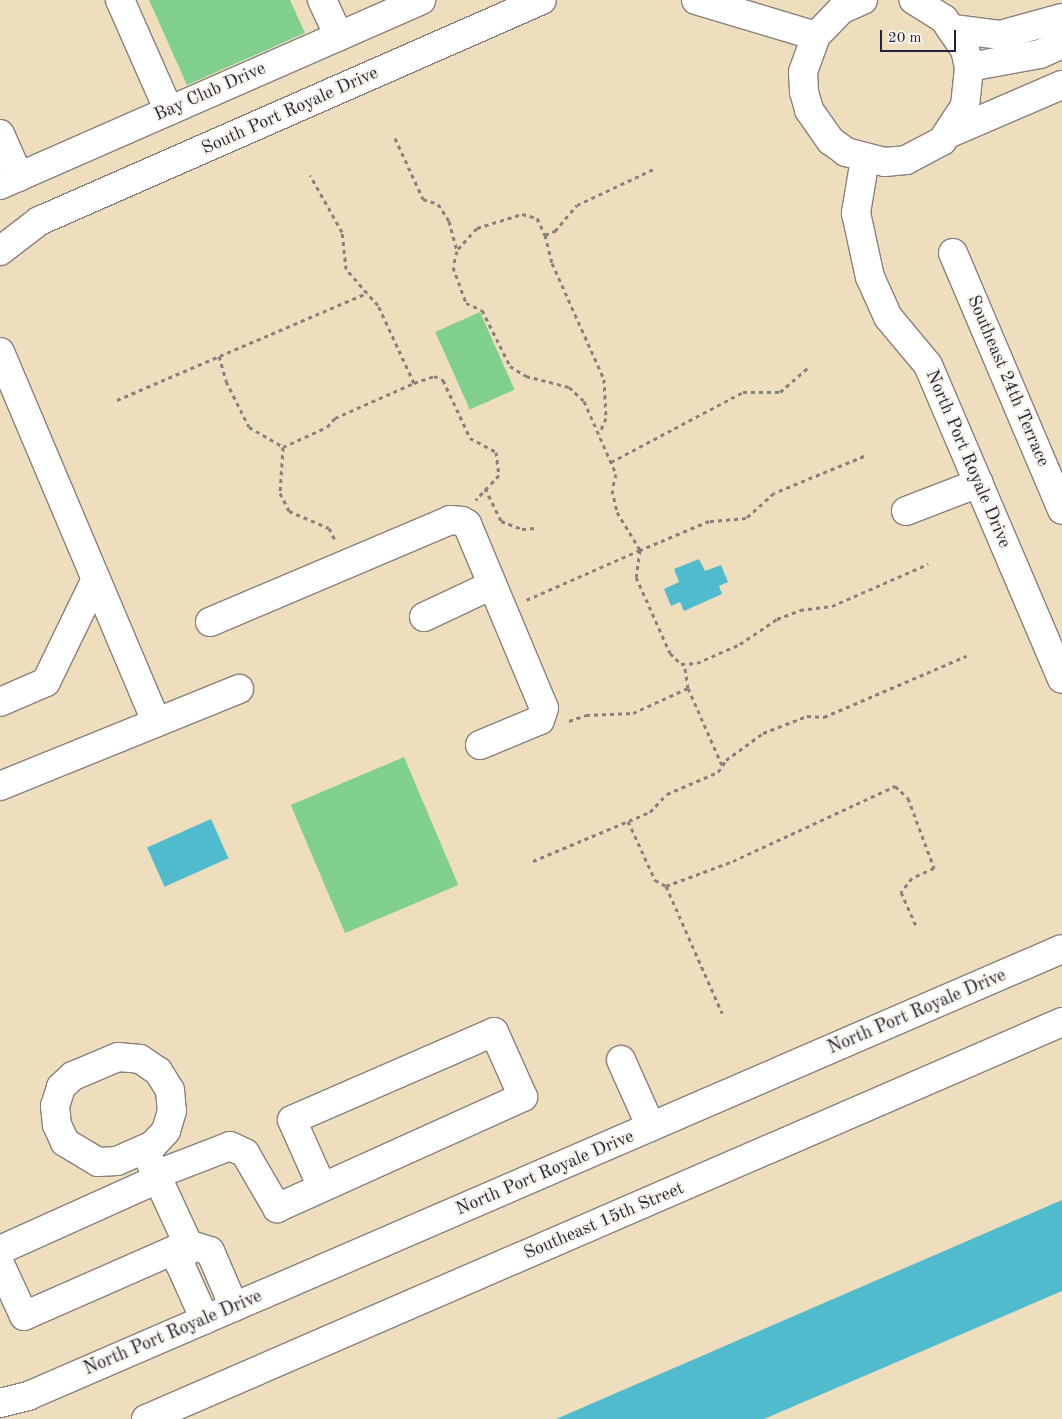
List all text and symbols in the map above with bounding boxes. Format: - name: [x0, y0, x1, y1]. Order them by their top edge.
- scale bar: [882, 20, 958, 52]
- text: 20 m: [888, 31, 922, 46]
- street label: Bay Club Drive: [151, 58, 269, 126]
- street label: South Port Royale Drive: [198, 62, 382, 160]
- street label: Southeast 24th Terrace: [962, 292, 1054, 470]
- street label: North Port Royale Drive: [921, 367, 1015, 551]
- street label: North Port Royale Drive: [825, 965, 1009, 1059]
- street label: North Port Royale Drive: [453, 1126, 637, 1220]
- street label: Southeast 15th Street: [521, 1177, 687, 1265]
- street label: North Port Royale Drive: [81, 1286, 265, 1380]

